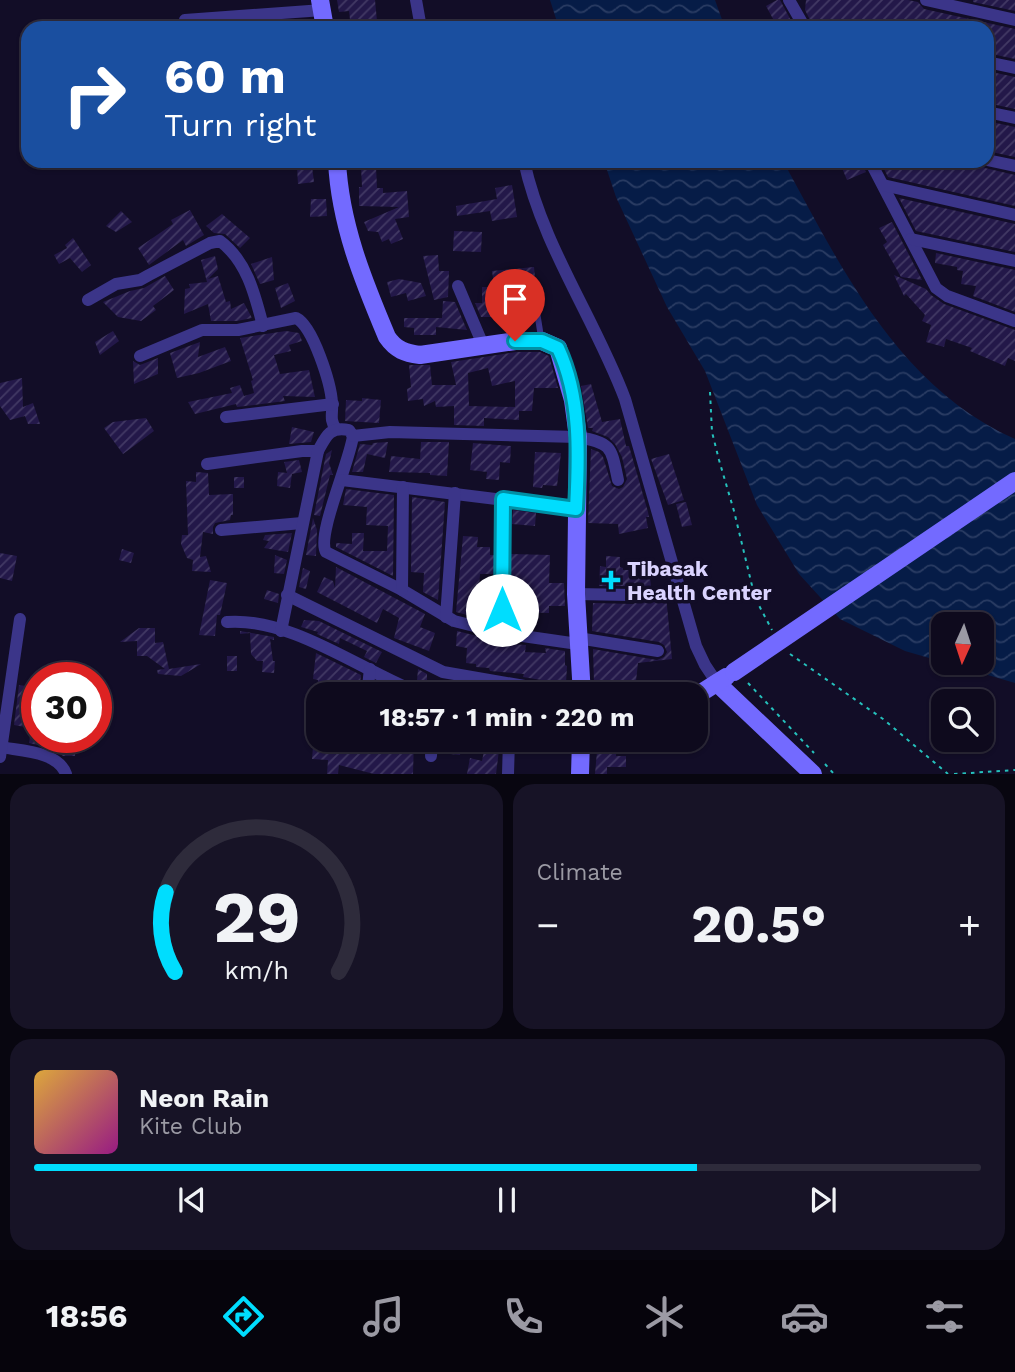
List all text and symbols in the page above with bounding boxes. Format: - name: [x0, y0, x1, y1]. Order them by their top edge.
- text: 60 m: [164, 47, 286, 105]
- icon: right: [49, 49, 140, 140]
- text: Turn right: [164, 106, 316, 144]
- pin: [485, 269, 545, 341]
- icon: arrive: [496, 280, 534, 318]
- place label: Tibasak Health Center: [627, 556, 772, 605]
- marker: Tibasak Health Center: [601, 570, 621, 590]
- position arrow: [465, 573, 539, 647]
- north arrow: [931, 612, 994, 676]
- map controls: [931, 612, 994, 752]
- speed limit sign: 30: [21, 662, 112, 753]
- button: search: [931, 689, 994, 752]
- text: 18:57 · 1 min · 220 m: [379, 702, 635, 732]
- text: Climate: [537, 859, 623, 886]
- text: 29: [212, 875, 300, 961]
- text: 20.5°: [691, 894, 826, 955]
- text: −: [537, 903, 559, 947]
- text: +: [958, 903, 981, 947]
- text: km/h: [224, 956, 288, 985]
- text: Neon Rain: [139, 1083, 269, 1113]
- text: Kite Club: [139, 1113, 242, 1140]
- icon: previous: [173, 1181, 211, 1219]
- icon: pause: [488, 1181, 526, 1219]
- icon: next: [804, 1181, 842, 1219]
- icon: directions: [219, 1292, 268, 1341]
- icon: music: [359, 1292, 408, 1341]
- icon: phone: [499, 1292, 548, 1341]
- icon: climate: [640, 1292, 689, 1341]
- icon: car: [780, 1292, 829, 1341]
- icon: filters: [920, 1292, 969, 1341]
- text: 18:56: [46, 1297, 128, 1335]

